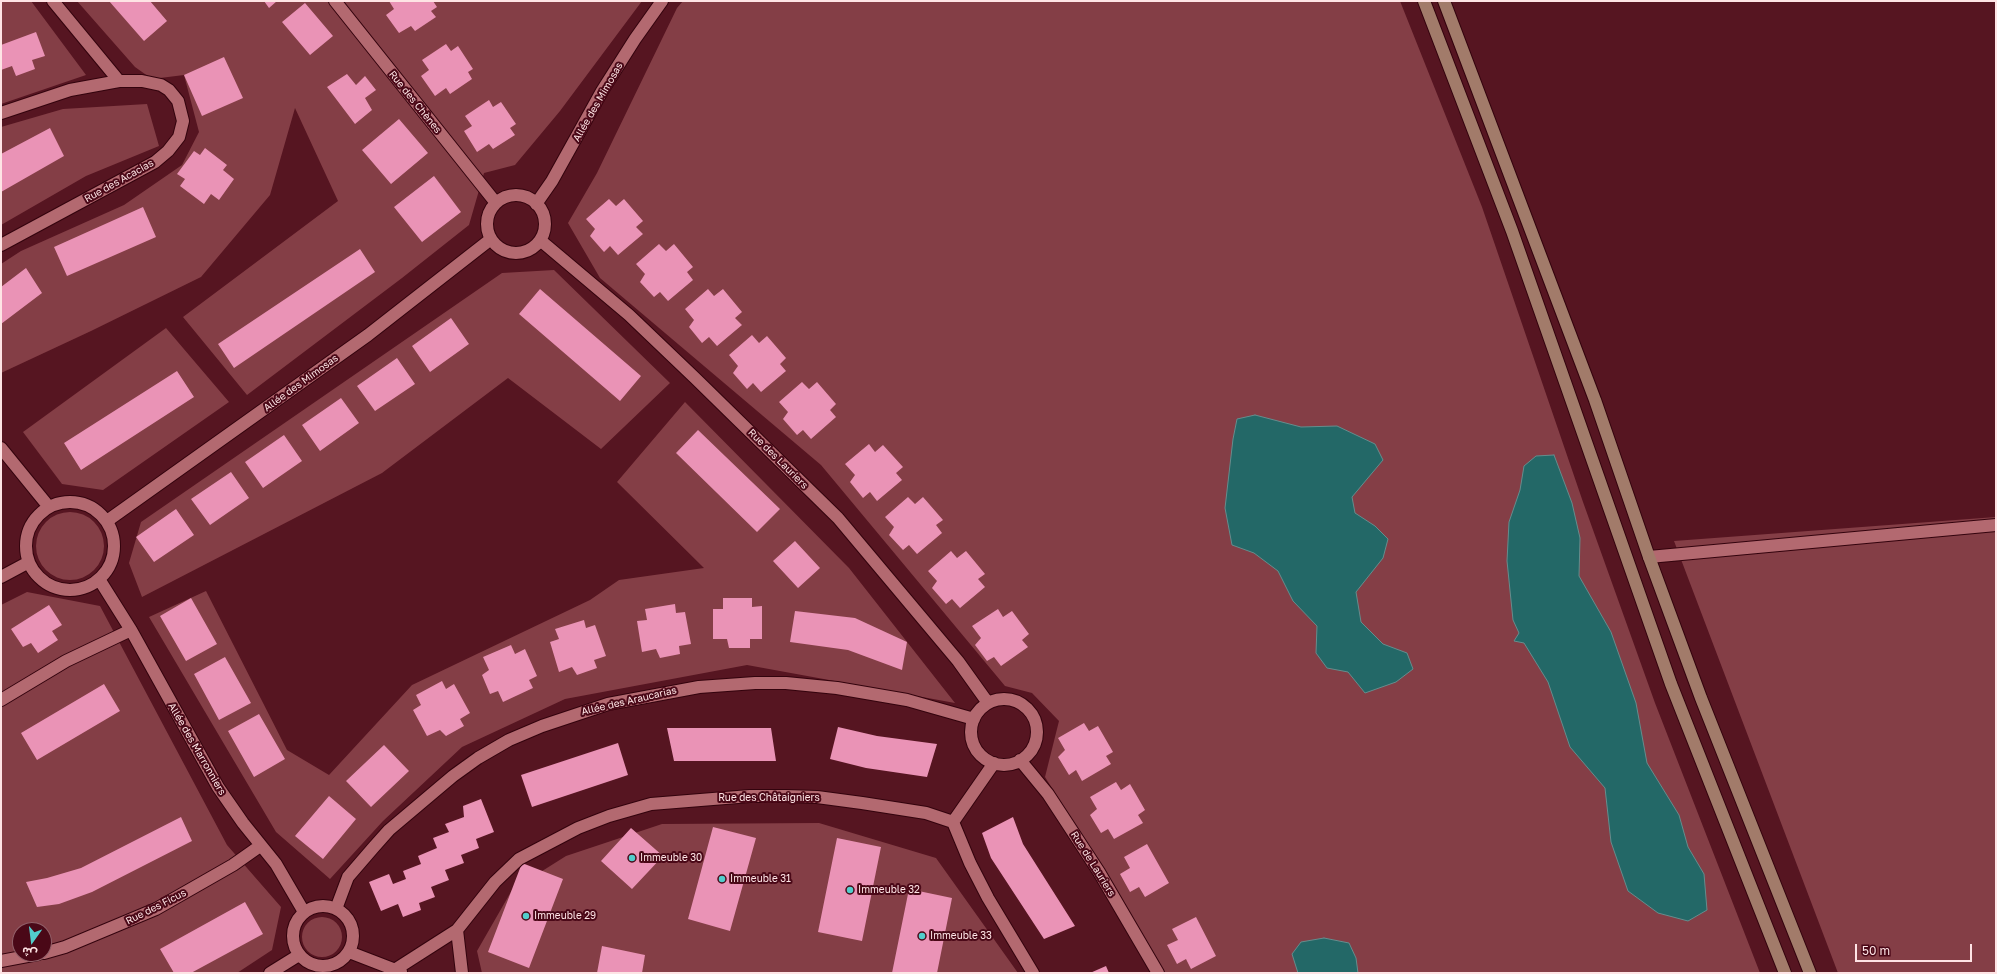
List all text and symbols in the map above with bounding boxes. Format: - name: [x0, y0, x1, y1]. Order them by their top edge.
- street label: Allée des Mimosas: [571, 60, 625, 144]
- street label: Rue des Chènes: [386, 68, 444, 136]
- street label: Rue des Acacias: [82, 157, 156, 205]
- street label: Allée des Mimosas: [261, 352, 341, 414]
- street label: Rue des Lauriers: [746, 427, 810, 491]
- street label: Allée des Araucarias: [580, 684, 678, 718]
- street label: Allée des Marronniers: [166, 701, 228, 797]
- street label: Rue des Châtaigniers: [718, 792, 820, 804]
- street label: Rue de Lauriers: [1068, 829, 1118, 899]
- place label: Immeuble 30: [640, 852, 702, 864]
- marker: Immeuble 30: [627, 853, 637, 863]
- place label: Immeuble 31: [730, 873, 791, 885]
- marker: Immeuble 31: [717, 874, 727, 884]
- place label: Immeuble 32: [858, 884, 920, 896]
- marker: Immeuble 32: [845, 885, 855, 895]
- street label: Rue des Ficus: [124, 887, 188, 927]
- place label: Immeuble 29: [534, 910, 596, 922]
- marker: Immeuble 29: [521, 911, 531, 921]
- north arrow: [12, 922, 52, 962]
- place label: Immeuble 33: [930, 930, 992, 942]
- marker: Immeuble 33: [917, 931, 927, 941]
- scale bar: [1857, 936, 1974, 962]
- text: 50 m: [1862, 943, 1890, 958]
- text: ش: [20, 945, 38, 961]

